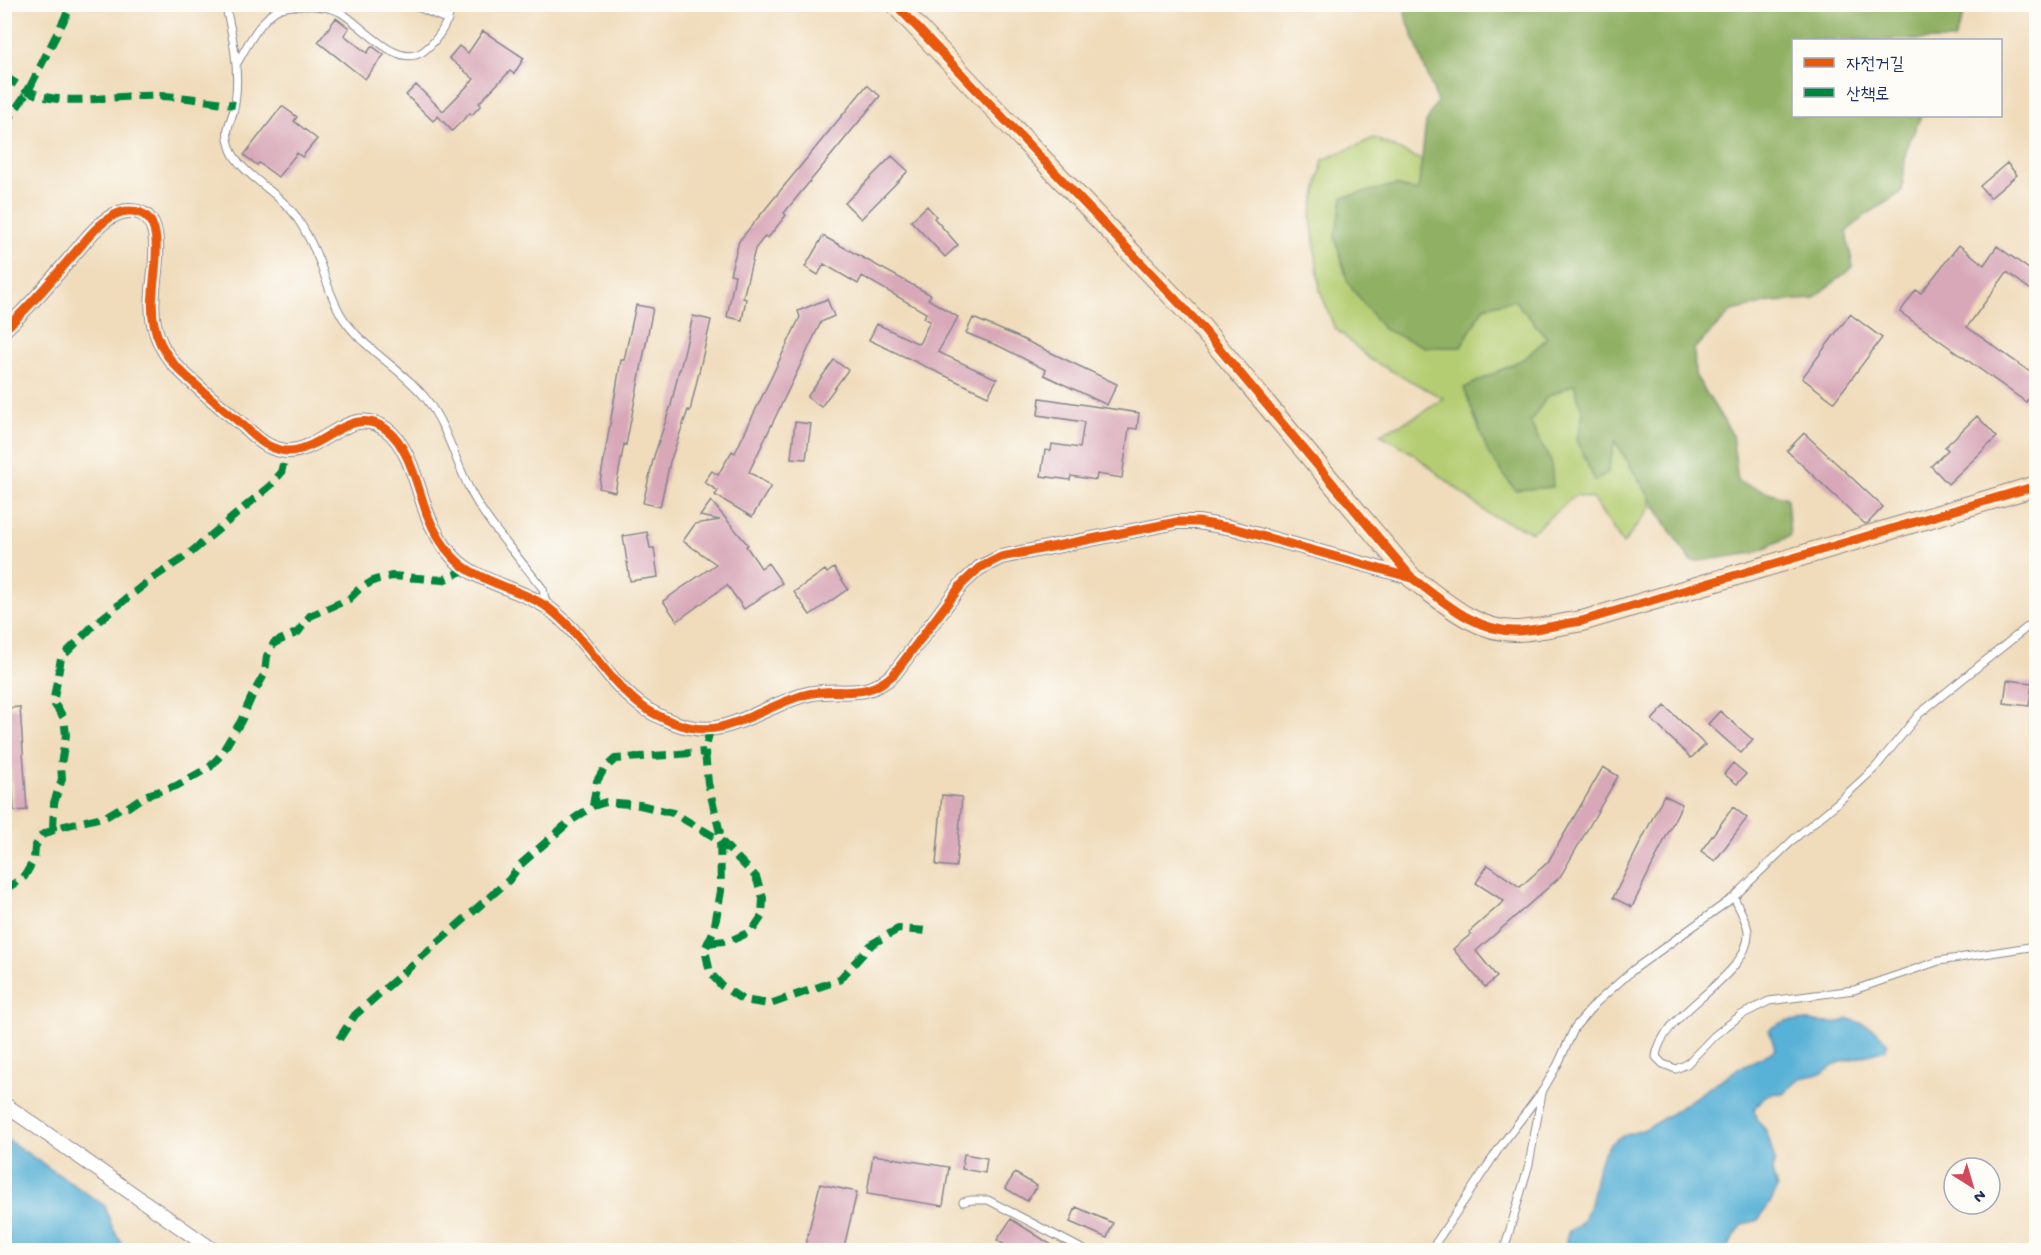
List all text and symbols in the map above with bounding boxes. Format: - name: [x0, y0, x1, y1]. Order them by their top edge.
- legend: [1792, 39, 2002, 117]
- text: 자전거길: [1846, 55, 1904, 76]
- text: 산책로: [1846, 85, 1889, 106]
- north arrow: [1942, 1156, 2002, 1216]
- text: N: [1969, 1184, 1989, 1206]

